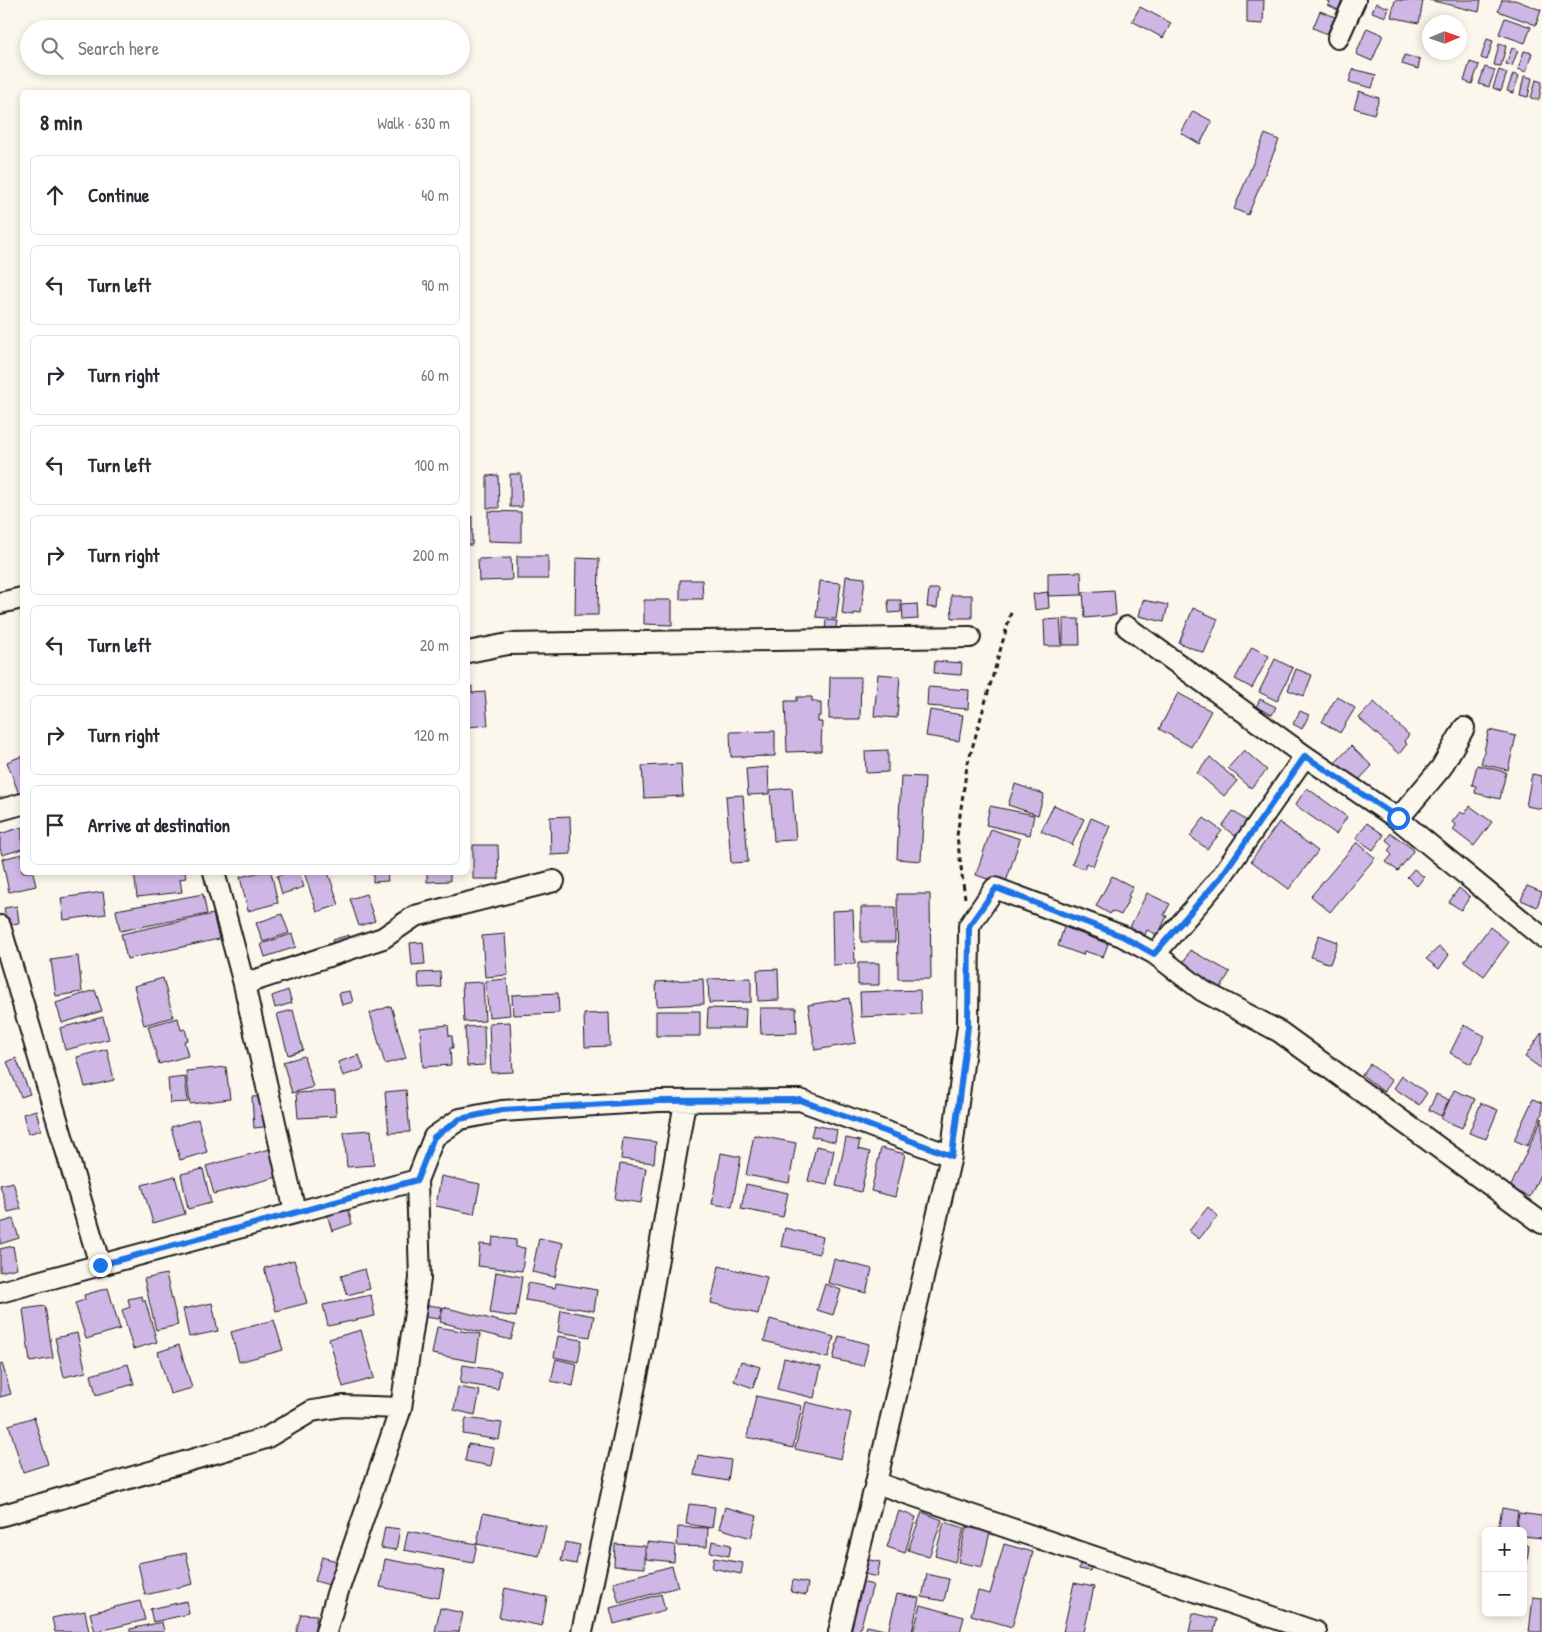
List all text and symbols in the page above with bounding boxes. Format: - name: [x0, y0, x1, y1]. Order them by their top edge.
- north arrow: [1422, 15, 1467, 60]
- search box: [20, 20, 470, 75]
- icon: search: [38, 34, 66, 62]
- text: Search here: [78, 35, 159, 61]
- text: 8 min: [40, 108, 82, 137]
- text: Walk · 630 m: [377, 112, 450, 134]
- icon: ahead: [41, 181, 69, 209]
- text: Continue: [88, 182, 149, 208]
- text: 40 m: [421, 184, 449, 206]
- icon: left: [41, 271, 69, 299]
- text: Turn left: [88, 272, 151, 298]
- text: 90 m: [421, 274, 449, 296]
- icon: right: [41, 361, 69, 389]
- text: Turn right: [88, 362, 159, 388]
- text: 60 m: [421, 364, 449, 386]
- icon: left: [41, 451, 69, 479]
- text: Turn left: [88, 452, 151, 478]
- text: 100 m: [414, 454, 449, 476]
- icon: right: [41, 541, 69, 569]
- text: Turn right: [88, 542, 159, 568]
- text: 200 m: [413, 544, 449, 566]
- icon: left: [41, 631, 69, 659]
- text: Turn left: [88, 632, 151, 658]
- text: 20 m: [420, 634, 449, 656]
- icon: right: [41, 721, 69, 749]
- text: Turn right: [88, 722, 159, 748]
- text: 120 m: [414, 724, 449, 746]
- route start: [1387, 807, 1410, 830]
- icon: arrive: [41, 811, 69, 839]
- text: Arrive at destination: [88, 812, 230, 838]
- route end: [89, 1254, 112, 1277]
- map controls: [1482, 1527, 1527, 1617]
- button: +: [1482, 1527, 1527, 1572]
- button: −: [1482, 1572, 1527, 1617]

